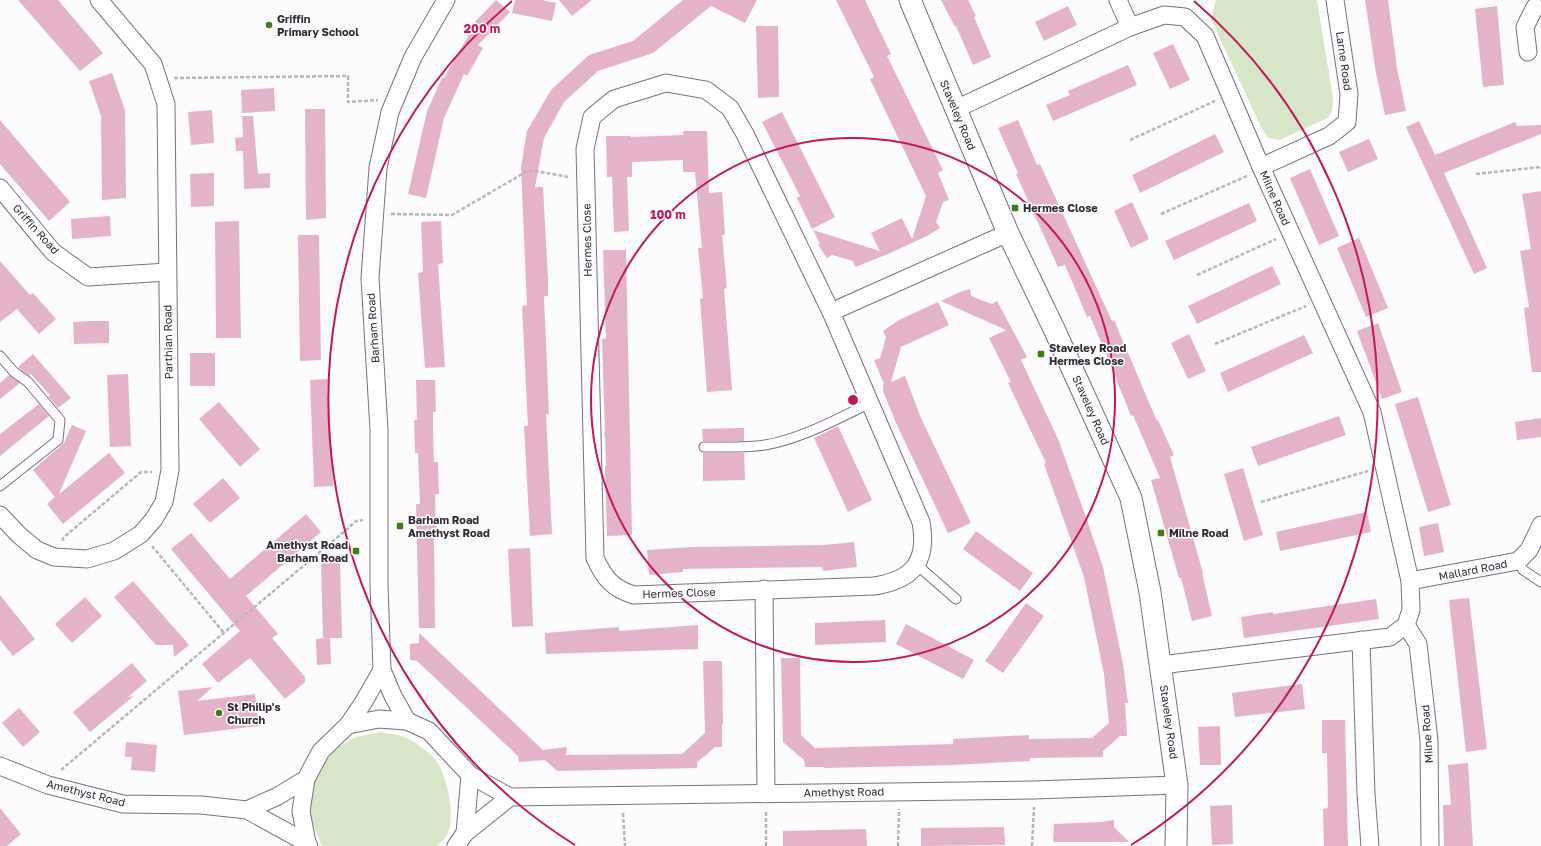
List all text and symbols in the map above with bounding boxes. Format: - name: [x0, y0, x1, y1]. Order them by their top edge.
- place label: Griffin Primary School: [277, 12, 359, 38]
- marker: Griffin Primary School: [264, 20, 274, 30]
- text: 200 m: [464, 21, 500, 36]
- street label: Larne Road: [1334, 30, 1355, 91]
- street label: Staveley Road: [938, 78, 979, 152]
- street label: Milne Road: [1258, 168, 1293, 227]
- street label: Griffin Road: [11, 201, 62, 256]
- place label: Hermes Close: [1023, 201, 1098, 214]
- street label: Hermes Close: [579, 203, 594, 277]
- marker: Hermes Close: [1010, 203, 1020, 213]
- text: 100 m: [650, 207, 686, 222]
- street label: Barham Road: [364, 293, 381, 364]
- street label: Parthian Road: [160, 305, 175, 379]
- place label: Staveley Road Hermes Close: [1049, 341, 1126, 367]
- marker: Staveley Road Hermes Close: [1036, 349, 1046, 359]
- street label: Staveley Road: [1070, 373, 1113, 447]
- centre of rings: [846, 393, 860, 407]
- place label: Barham Road Amethyst Road: [408, 513, 490, 539]
- marker: Barham Road Amethyst Road: [395, 521, 405, 531]
- place label: Milne Road: [1169, 526, 1229, 539]
- marker: Milne Road: [1156, 528, 1166, 538]
- place label: Amethyst Road Barham Road: [266, 538, 348, 564]
- marker: Amethyst Road Barham Road: [351, 546, 361, 556]
- street label: Mallard Road: [1438, 556, 1508, 583]
- street label: Hermes Close: [642, 585, 716, 600]
- street label: Staveley Road: [1158, 684, 1181, 760]
- place label: St Philip's Church: [227, 700, 281, 726]
- street label: Milne Road: [1418, 704, 1435, 764]
- marker: St Philip's Church: [214, 708, 224, 718]
- street label: Amethyst Road: [45, 776, 127, 809]
- street label: Amethyst Road: [804, 784, 884, 799]

